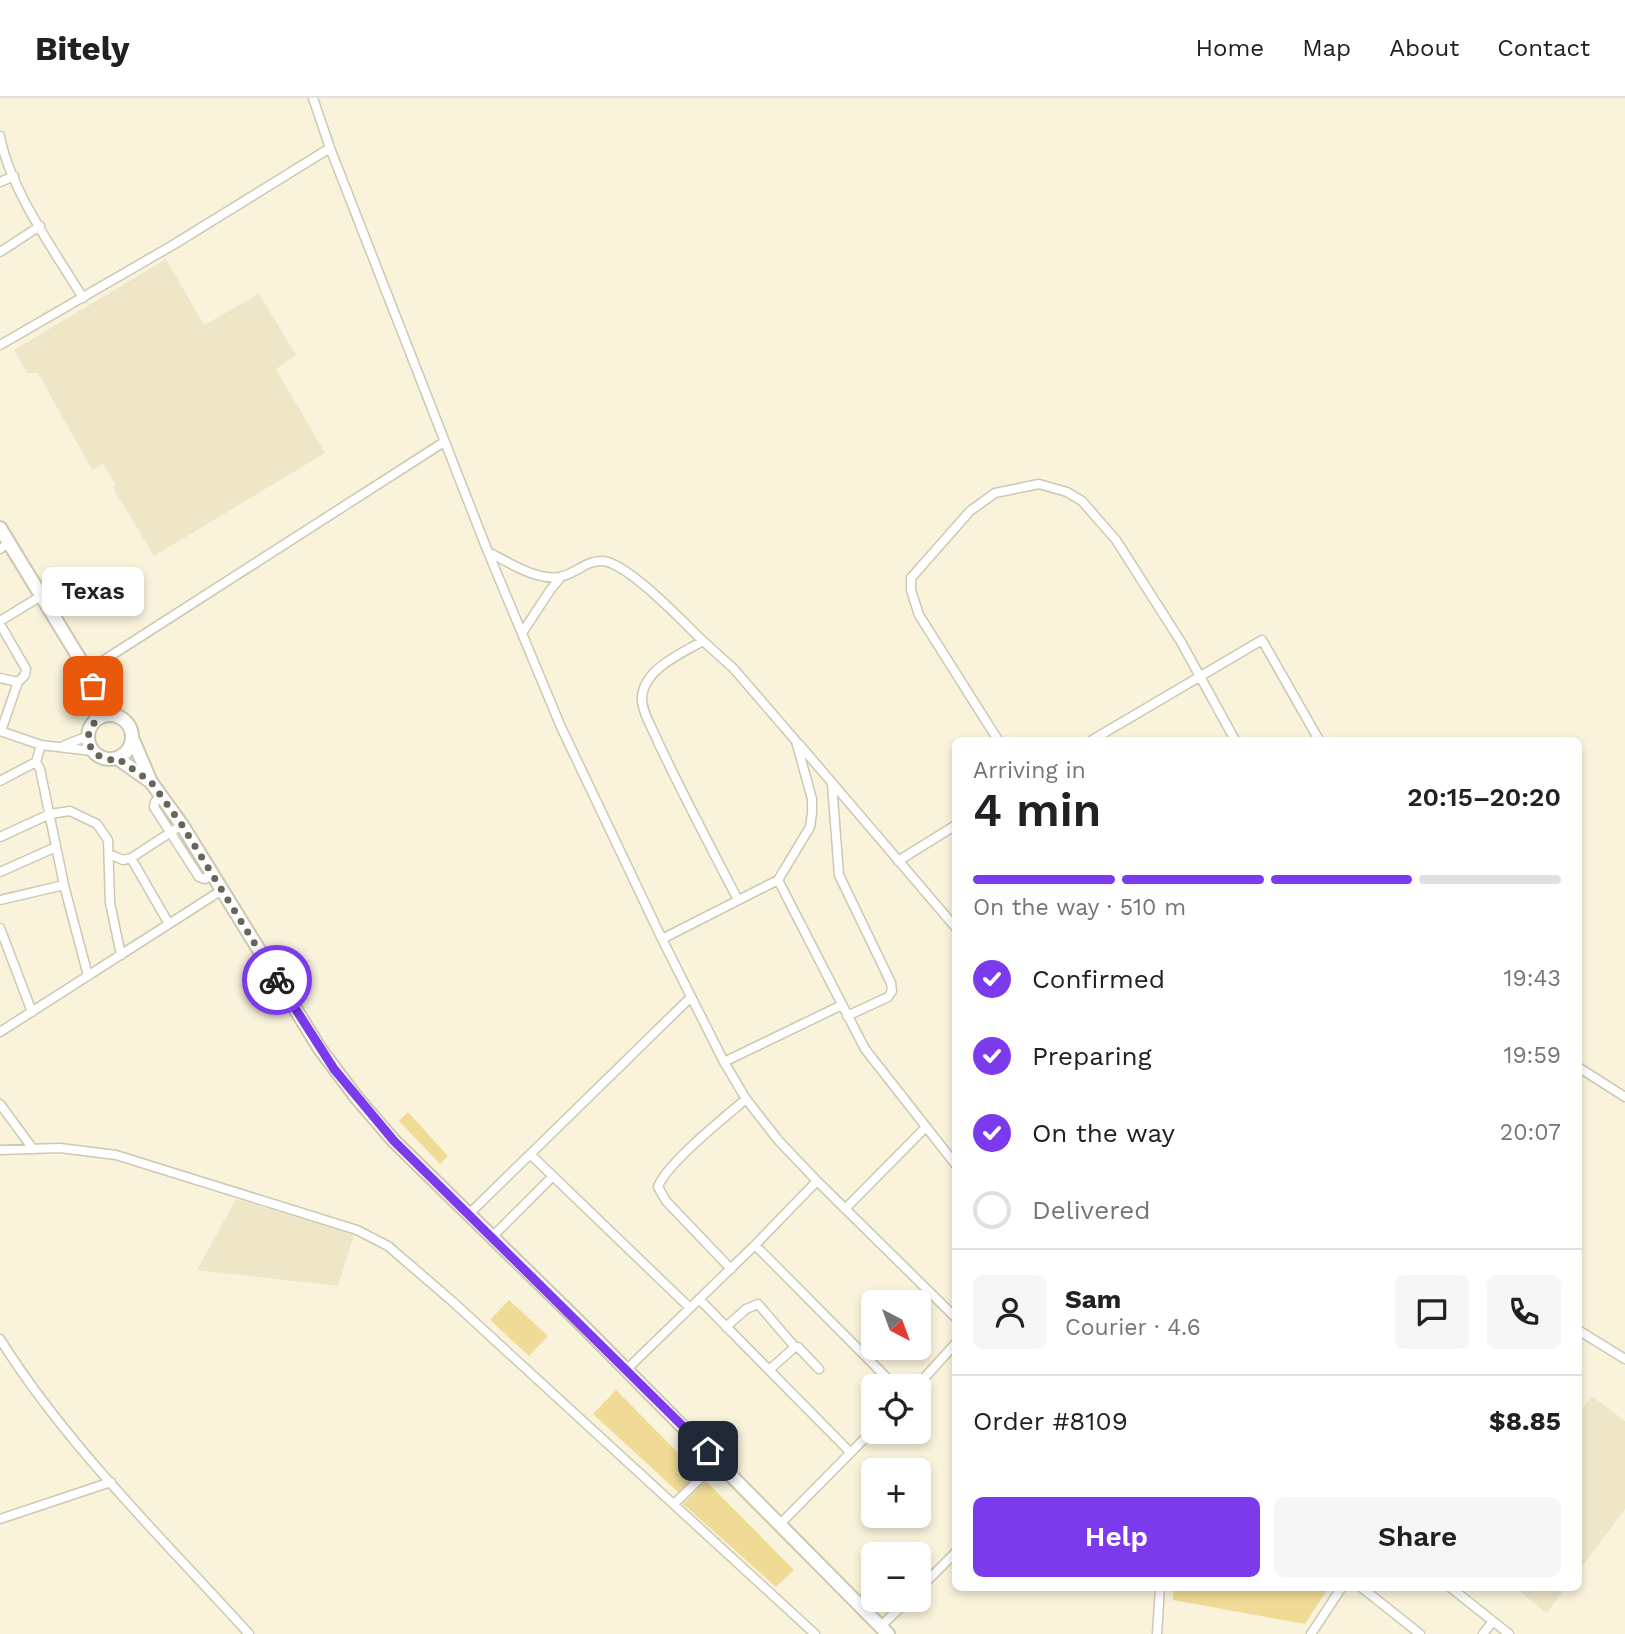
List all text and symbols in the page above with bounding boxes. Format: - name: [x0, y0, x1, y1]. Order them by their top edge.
- text: Bitely: [35, 29, 130, 68]
- text: Home: [1196, 34, 1264, 62]
- text: Map: [1302, 34, 1351, 62]
- text: About: [1389, 34, 1459, 62]
- text: Contact: [1497, 34, 1590, 62]
- callout: Texas: [42, 567, 144, 616]
- text: Texas: [61, 578, 125, 605]
- pin: [63, 656, 123, 716]
- icon: bag: [74, 667, 112, 705]
- text: Arriving in: [973, 757, 1086, 784]
- text: 20:15–20:20: [1407, 782, 1561, 812]
- text: 4 min: [973, 783, 1101, 837]
- text: On the way · 510 m: [973, 894, 1186, 921]
- courier: [242, 945, 312, 1015]
- icon: check: [973, 960, 1011, 998]
- icon: bike: [258, 961, 296, 999]
- text: Confirmed: [1032, 964, 1165, 994]
- text: 19:43: [1504, 965, 1561, 992]
- icon: check: [973, 1037, 1011, 1075]
- text: Preparing: [1032, 1041, 1152, 1071]
- text: 19:59: [1503, 1042, 1561, 1069]
- icon: check: [973, 1114, 1011, 1152]
- text: On the way: [1032, 1118, 1175, 1148]
- text: 20:07: [1500, 1119, 1561, 1146]
- text: Delivered: [1032, 1195, 1151, 1225]
- button: person: [973, 1275, 1047, 1349]
- button: chat: [1395, 1275, 1469, 1349]
- button: phone: [1487, 1275, 1561, 1349]
- text: Sam: [1065, 1284, 1121, 1314]
- north arrow: [861, 1290, 931, 1360]
- map controls: [861, 1290, 931, 1612]
- text: Courier · 4.6: [1065, 1314, 1201, 1341]
- button: locate: [861, 1374, 931, 1444]
- text: Order #8109: [973, 1406, 1128, 1436]
- text: $8.85: [1489, 1406, 1561, 1436]
- pin: [678, 1421, 738, 1481]
- icon: home: [689, 1432, 727, 1470]
- button: +: [861, 1458, 931, 1528]
- button: Help: [973, 1497, 1260, 1577]
- button: Share: [1274, 1497, 1561, 1577]
- button: −: [861, 1542, 931, 1612]

